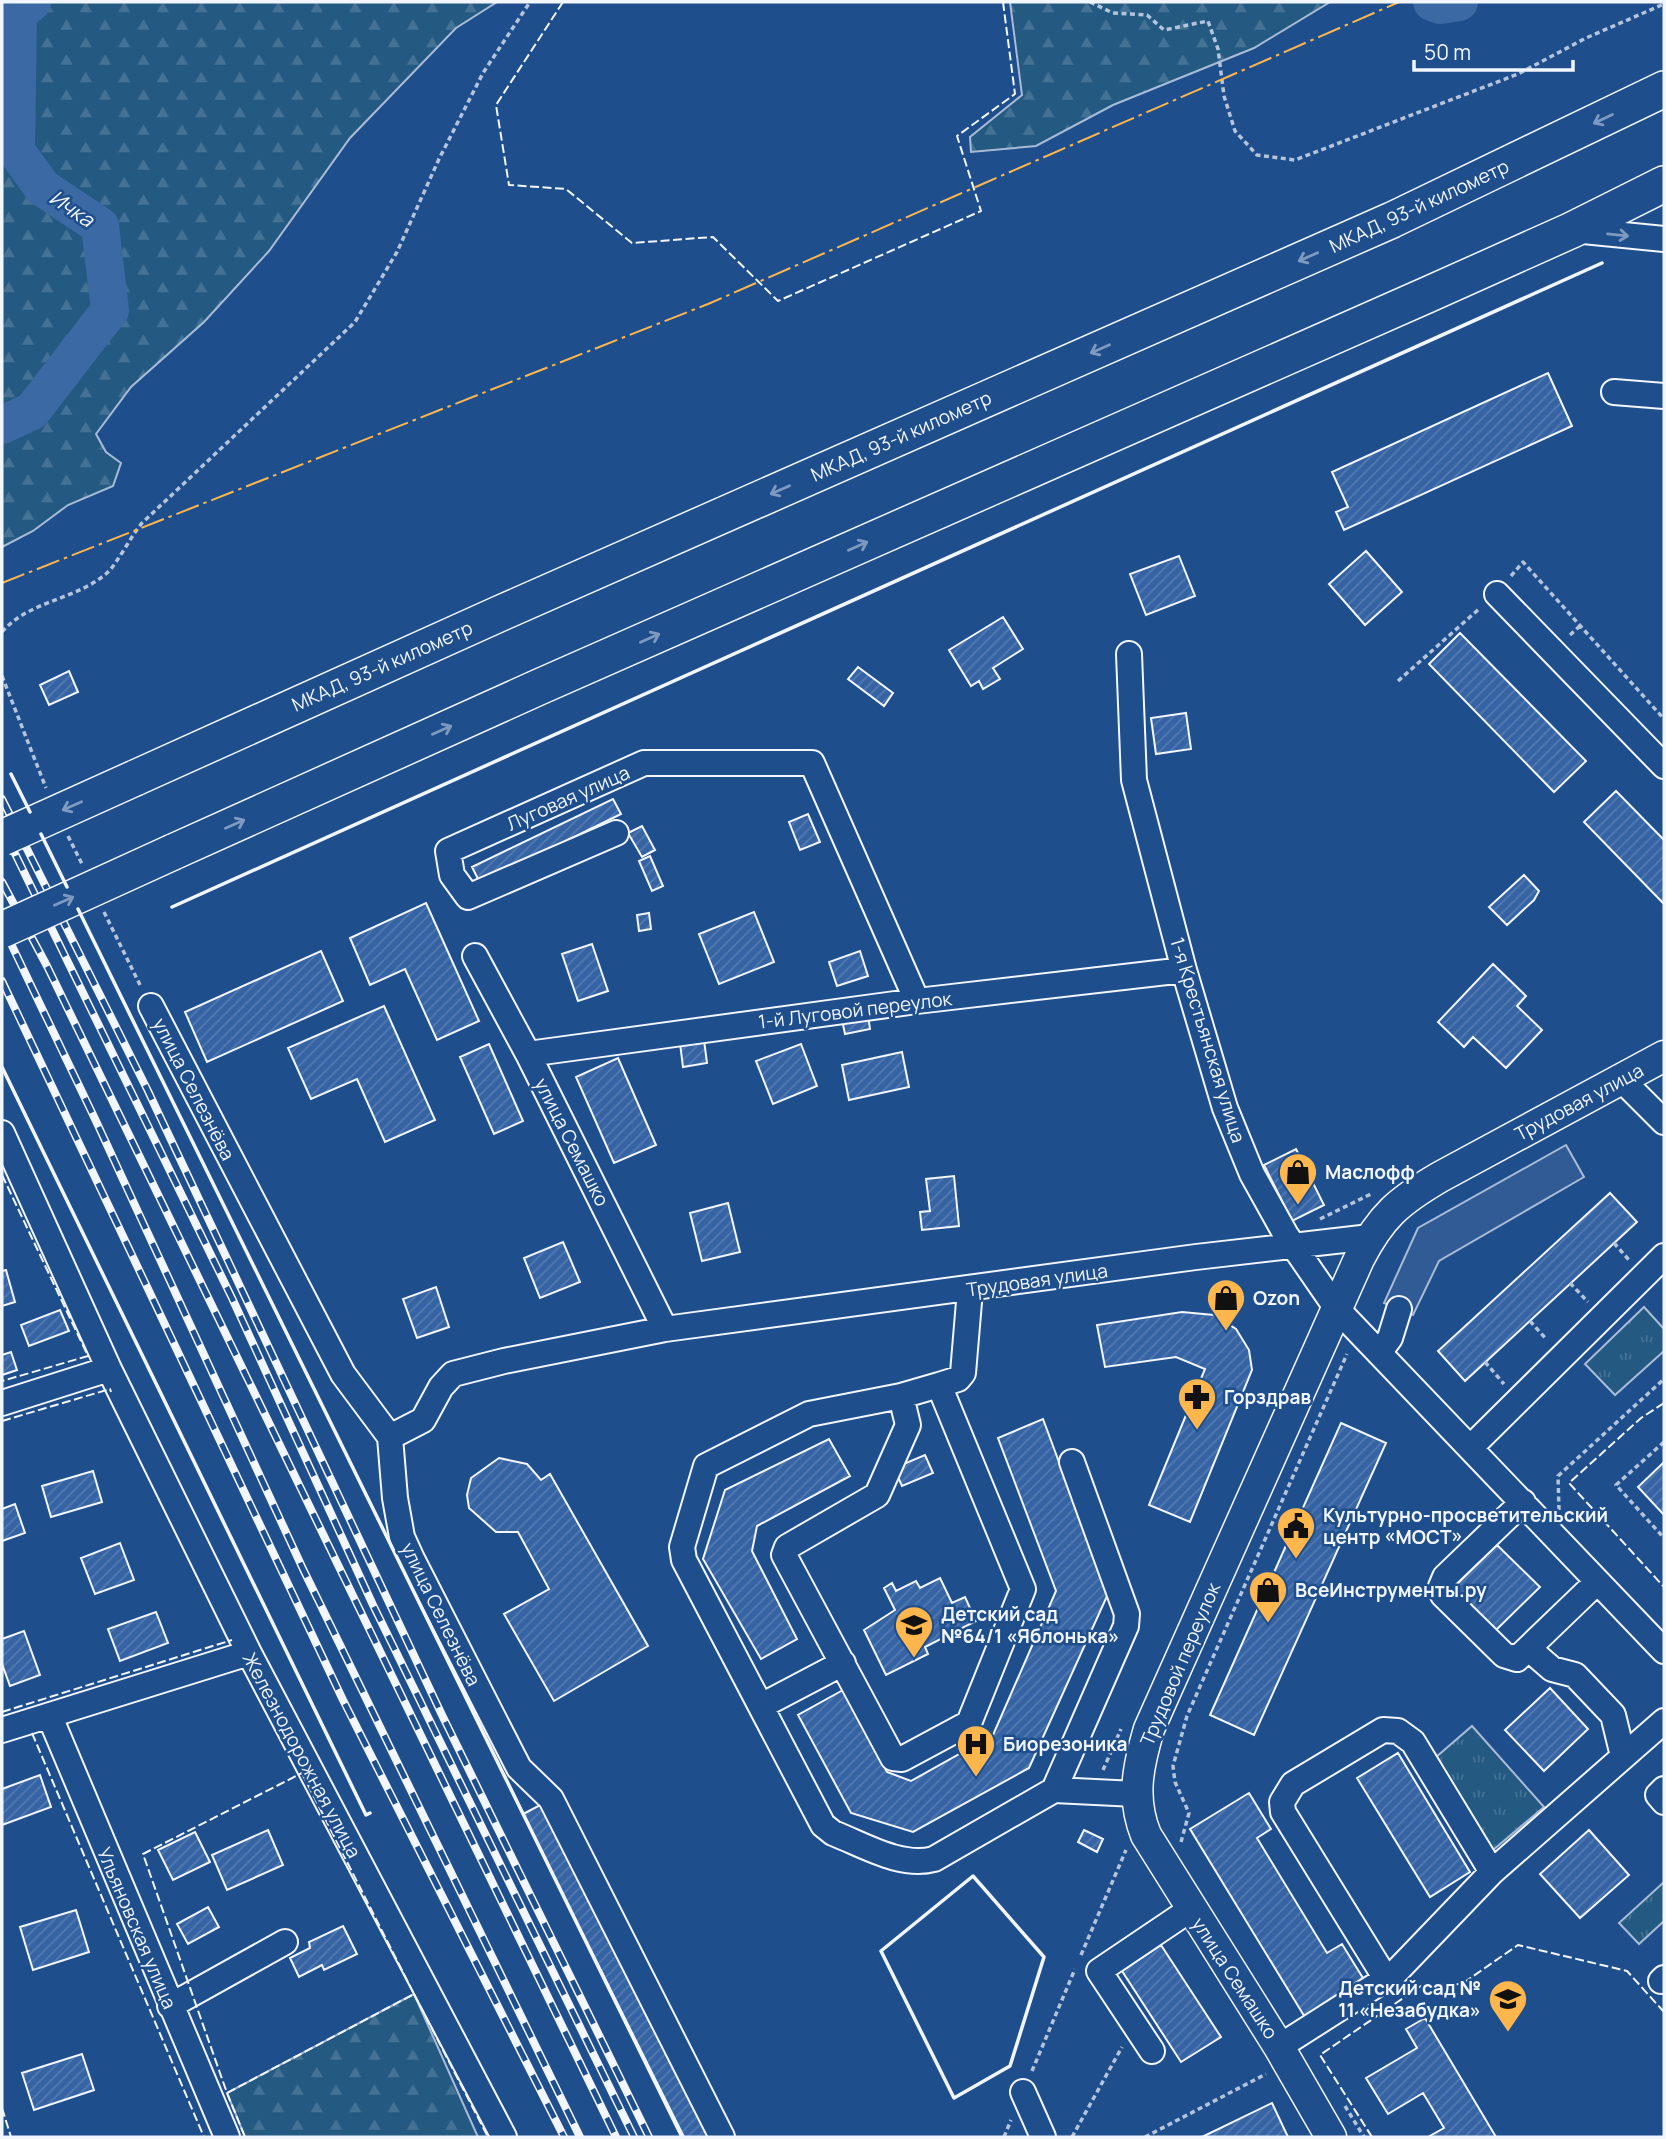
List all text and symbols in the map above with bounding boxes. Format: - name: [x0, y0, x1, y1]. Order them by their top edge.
- scale bar: [1414, 28, 1573, 72]
- text: 50 m: [1424, 38, 1471, 66]
- one-way arrow: [1593, 113, 1614, 126]
- street label: МКАД, 93-й километр: [1325, 153, 1513, 259]
- water label: Ичка: [44, 183, 101, 234]
- one-way arrow: [1606, 228, 1629, 241]
- one-way arrow: [1298, 251, 1319, 264]
- one-way arrow: [1090, 343, 1111, 356]
- street label: МКАД, 93-й километр: [807, 384, 995, 488]
- one-way arrow: [769, 484, 791, 497]
- one-way arrow: [847, 539, 868, 552]
- street label: МКАД, 93-й километр: [288, 614, 476, 718]
- one-way arrow: [639, 631, 660, 644]
- one-way arrow: [431, 723, 452, 736]
- street label: Луговая улица: [502, 759, 634, 837]
- one-way arrow: [62, 800, 84, 813]
- one-way arrow: [224, 817, 245, 830]
- one-way arrow: [53, 894, 74, 907]
- street label: 1-я Крестьянская улица: [1164, 934, 1252, 1146]
- street label: 1-й Луговой переулок: [757, 985, 954, 1035]
- street label: улица Селезнёва: [147, 1013, 241, 1165]
- street label: Трудовая улица: [1510, 1057, 1648, 1147]
- street label: улица Семашко: [529, 1074, 615, 1210]
- shop icon: Маслофф: [1277, 1151, 1319, 1206]
- place label: Маслофф: [1325, 1159, 1415, 1185]
- street label: Трудовая улица: [965, 1257, 1109, 1303]
- shop icon: Ozon: [1205, 1277, 1247, 1332]
- place label: Ozon: [1253, 1285, 1300, 1311]
- pharmacy icon: Горздрав: [1176, 1376, 1218, 1431]
- place label: Горздрав: [1224, 1384, 1311, 1410]
- place label: Культурно-просветительский центр «МОСТ»: [1323, 1502, 1608, 1550]
- public building icon: Культурно-просветительский центр «МОСТ»: [1275, 1505, 1317, 1560]
- street label: улица Селезнёва: [395, 1538, 487, 1690]
- shop icon: ВсеИнструменты.ру: [1247, 1569, 1289, 1624]
- place label: ВсеИнструменты.ру: [1295, 1577, 1487, 1603]
- street label: Трудовой переулок: [1134, 1578, 1226, 1750]
- place label: Детский сад №64/1 «Яблонька»: [941, 1601, 1119, 1649]
- school or university icon: Детский сад №64/1 «Яблонька»: [893, 1604, 935, 1659]
- street label: Железнодорожная улица: [237, 1648, 367, 1862]
- hospital icon: Биорезоника: [955, 1723, 997, 1778]
- place label: Биорезоника: [1003, 1731, 1127, 1757]
- street label: Ульяновская улица: [91, 1843, 183, 2013]
- street label: улица Семашко: [1186, 1912, 1284, 2044]
- place label: Детский сад № 11 «Незабудка»: [1338, 1975, 1481, 2023]
- school or university icon: Детский сад № 11 «Незабудка»: [1487, 1978, 1529, 2033]

